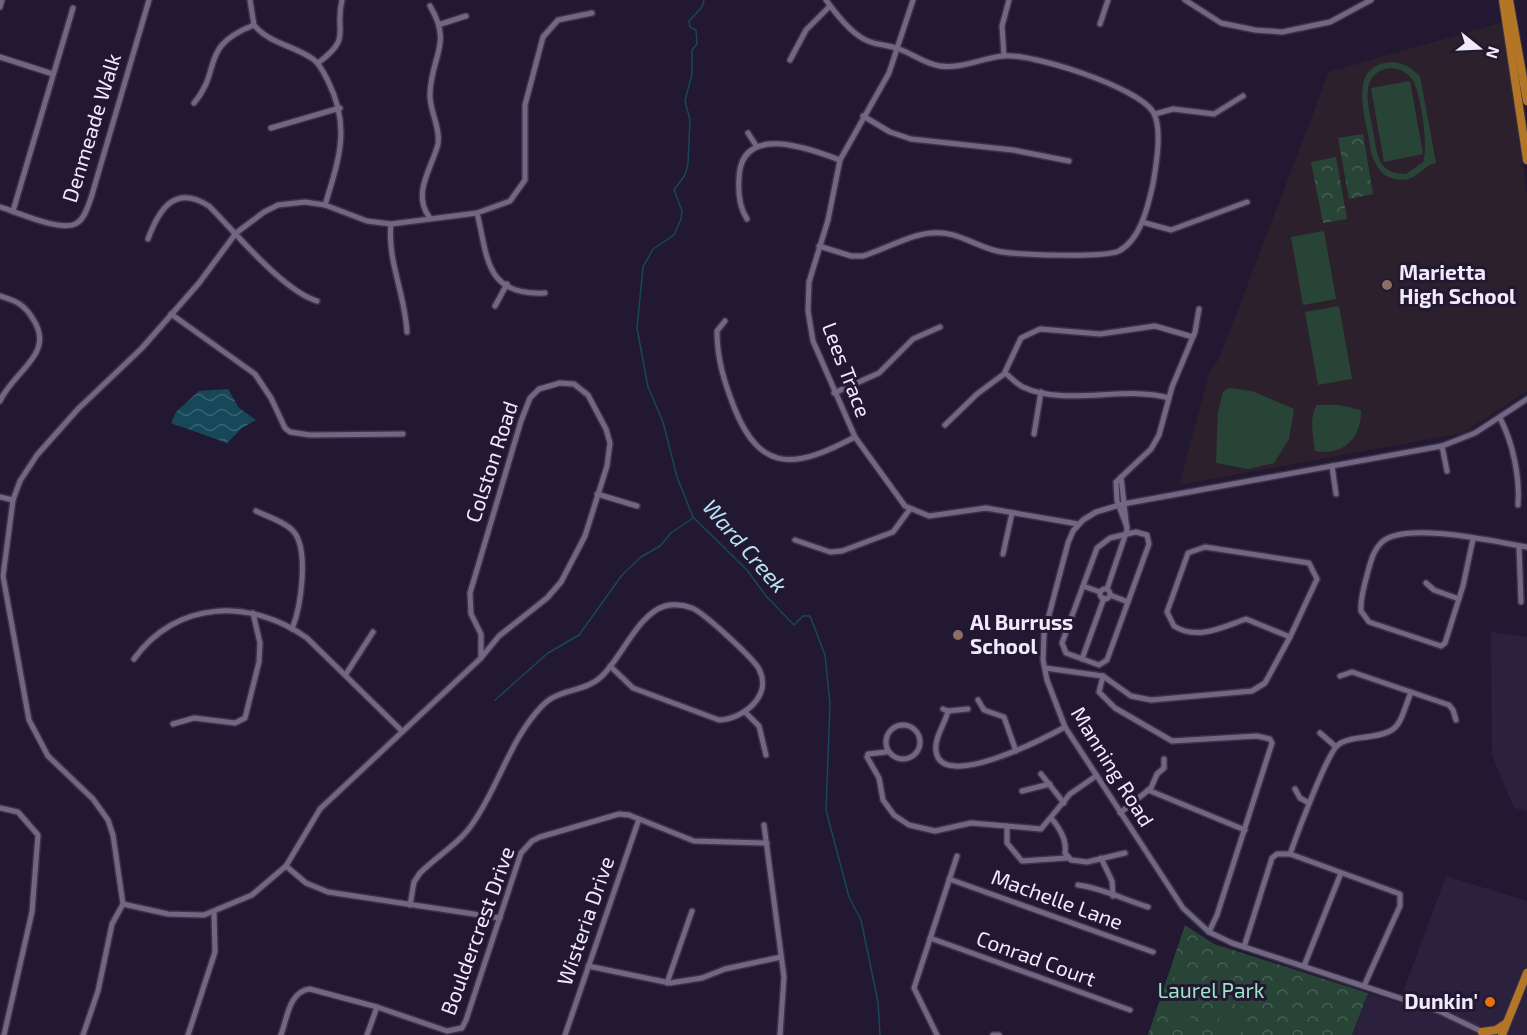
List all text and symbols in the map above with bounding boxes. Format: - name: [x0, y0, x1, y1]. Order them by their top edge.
- north arrow: [1449, 18, 1509, 78]
- text: N: [1483, 44, 1505, 61]
- street label: Denmeade Walk: [56, 50, 125, 205]
- place label: Marietta High School: [1399, 259, 1516, 308]
- marker: Marietta High School: [1380, 278, 1394, 292]
- street label: Lees Trace: [818, 318, 877, 421]
- street label: Colston Road: [459, 398, 522, 525]
- water label: Ward Creek: [698, 493, 793, 597]
- place label: Al Burruss School: [970, 609, 1073, 658]
- marker: Al Burruss School: [951, 628, 965, 642]
- street label: Manning Road: [1066, 702, 1160, 831]
- street label: Bouldercrest Drive: [434, 843, 519, 1018]
- street label: Wisteria Drive: [551, 853, 618, 988]
- street label: Machelle Lane: [988, 863, 1127, 934]
- street label: Conrad Court: [973, 924, 1100, 991]
- park label: Laurel Park: [1157, 977, 1265, 1002]
- place label: Dunkin': [1404, 988, 1478, 1013]
- marker: Dunkin': [1483, 995, 1497, 1009]

